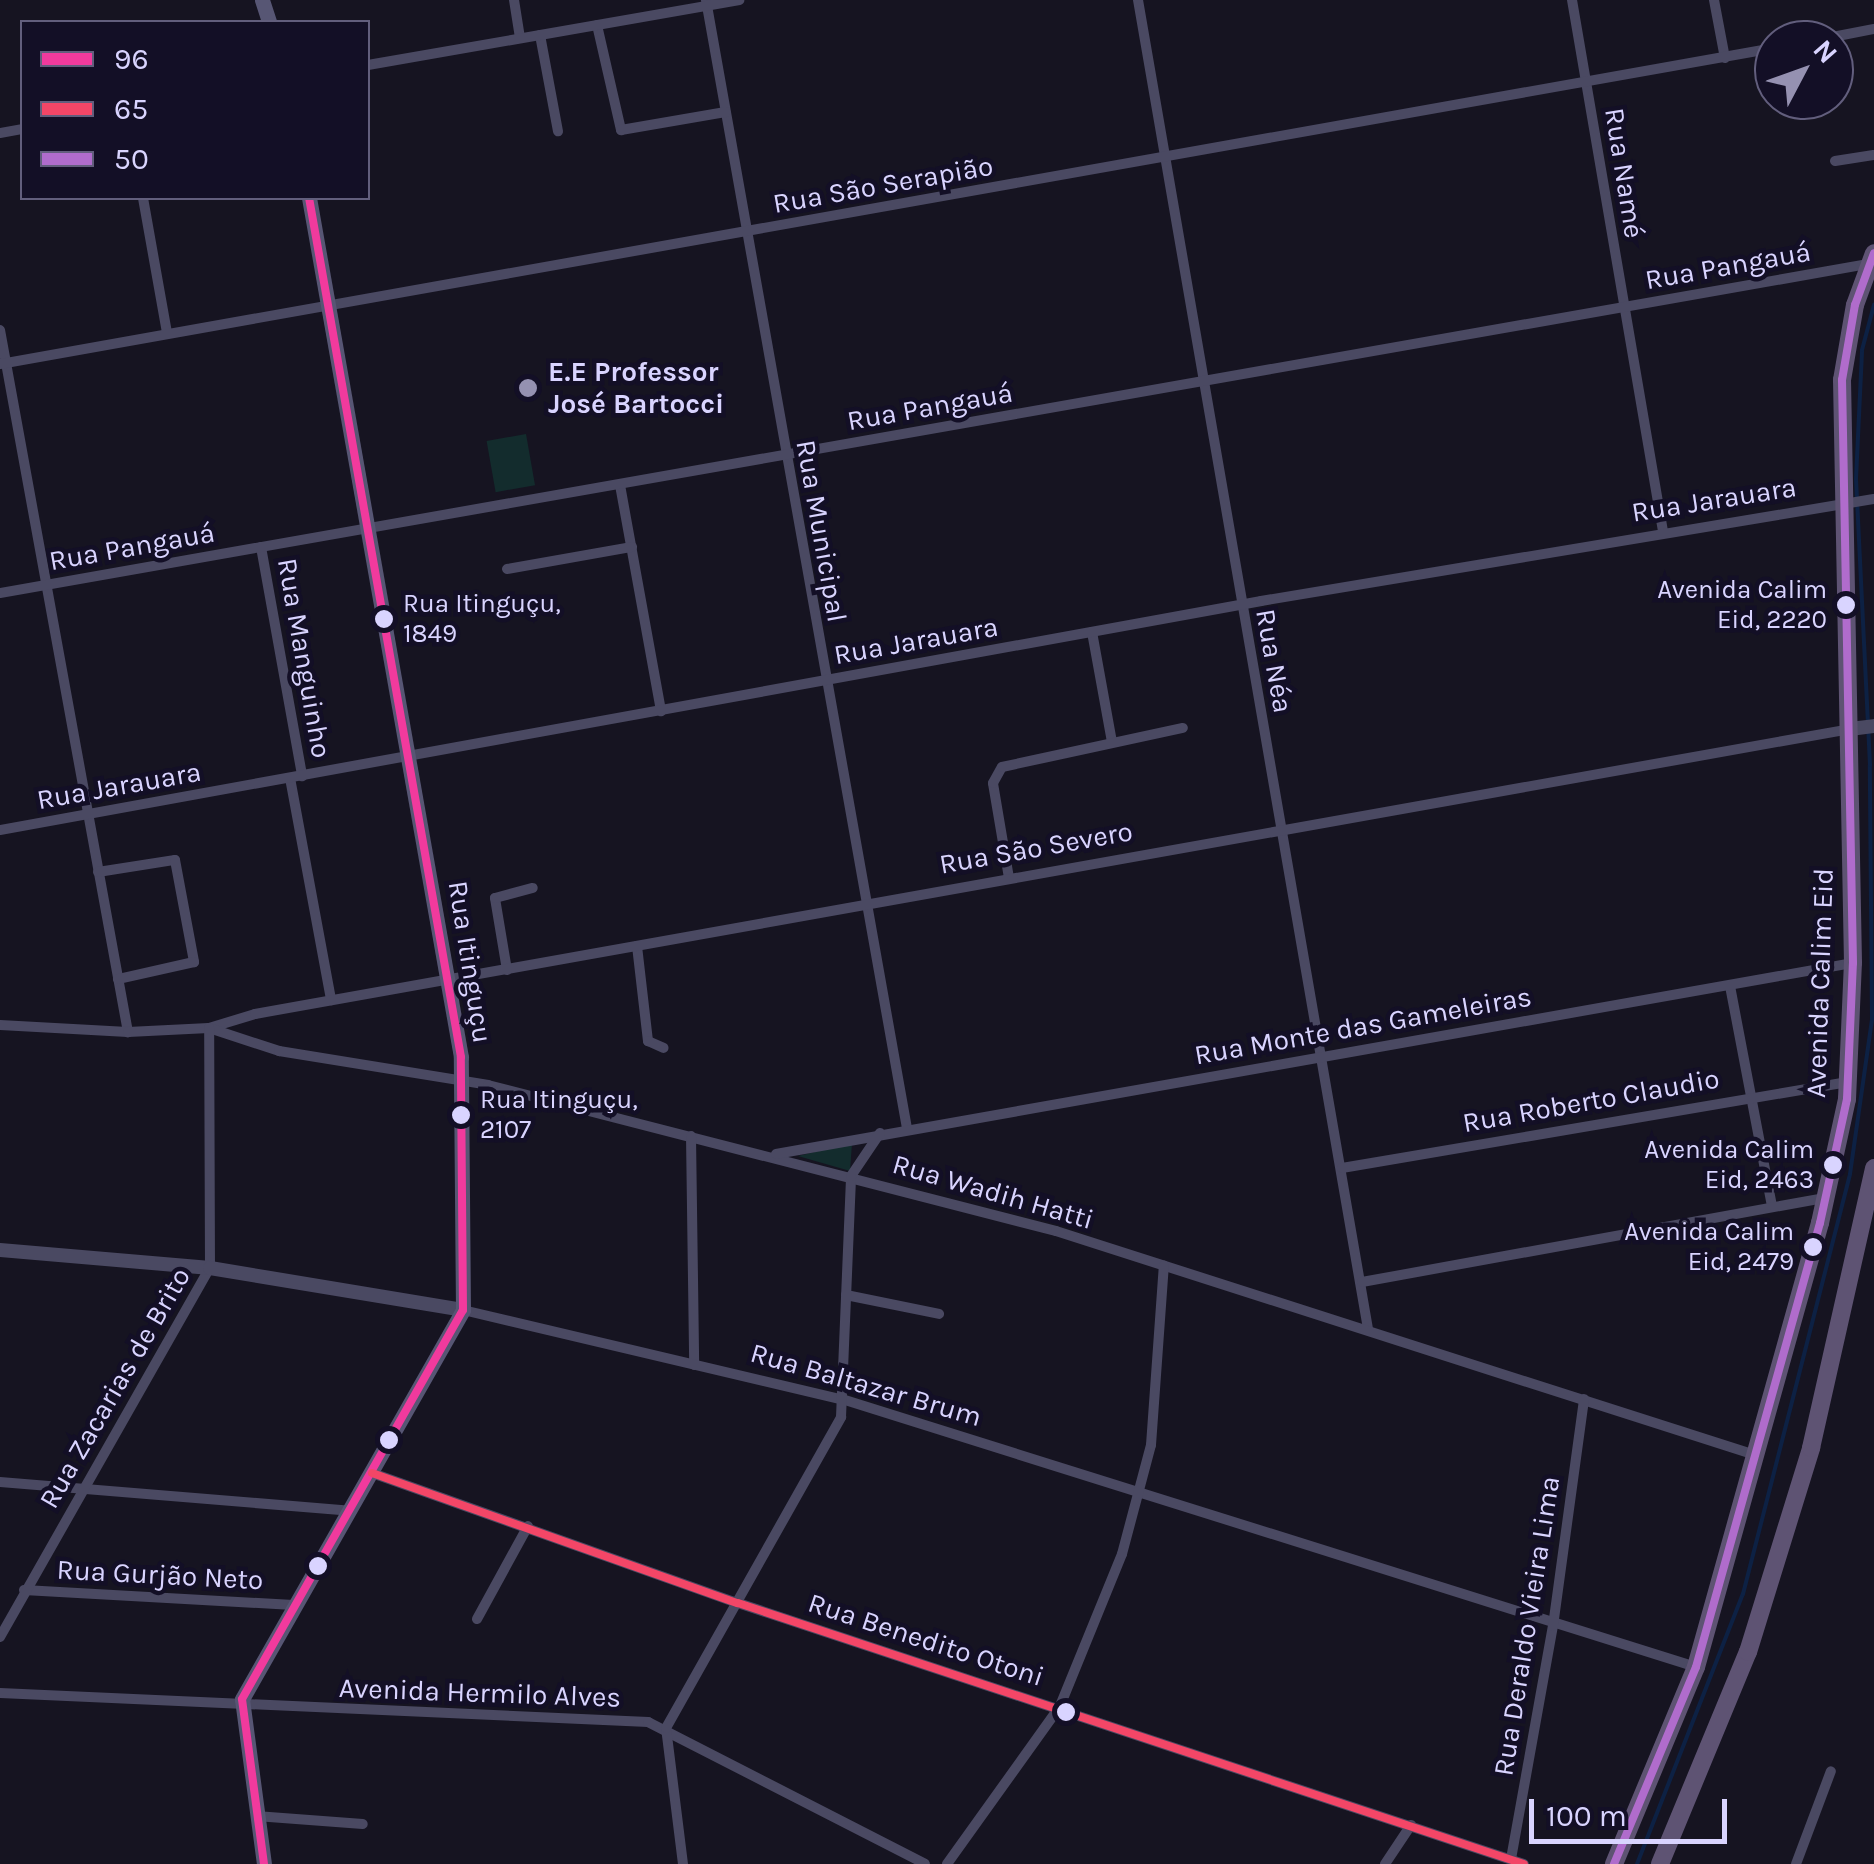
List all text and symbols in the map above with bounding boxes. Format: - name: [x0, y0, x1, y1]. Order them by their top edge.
- legend: [20, 20, 370, 200]
- north arrow: [1754, 20, 1854, 120]
- text: N: [1806, 33, 1845, 70]
- text: 96: [114, 41, 149, 77]
- text: 65: [114, 91, 148, 127]
- street label: Rua Namé: [1597, 106, 1651, 240]
- text: 50: [114, 141, 149, 177]
- street label: Rua São Serapião: [770, 149, 996, 221]
- street label: Rua Pangauá: [1643, 235, 1813, 297]
- place label: E.E Professor José Bartocci: [548, 355, 724, 421]
- street label: Rua Pangauá: [845, 376, 1015, 438]
- marker: E.E Professor José Bartocci: [517, 377, 539, 399]
- street label: Rua Municipal: [788, 437, 854, 625]
- street label: Rua Jarauara: [1629, 470, 1799, 530]
- street label: Rua Pangauá: [47, 516, 217, 578]
- street label: Rua Manguinho: [270, 555, 338, 761]
- place label: Avenida Calim Eid, 2220: [1657, 574, 1827, 636]
- place label: Rua Itinguçu, 1849: [403, 588, 561, 650]
- marker: Avenida Calim Eid, 2220: [1836, 595, 1856, 615]
- street label: Rua Néa: [1248, 606, 1300, 716]
- marker: Rua Itinguçu, 1849: [374, 609, 394, 629]
- street label: Rua Jarauara: [831, 610, 1001, 672]
- street label: Rua Jarauara: [34, 755, 204, 817]
- street label: Rua São Severo: [937, 814, 1135, 882]
- street label: Avenida Calim Eid: [1799, 867, 1841, 1099]
- street label: Rua Itinguçu: [441, 878, 499, 1046]
- street label: Rua Monte das Gameleiras: [1192, 980, 1534, 1072]
- street label: Rua Roberto Claudio: [1460, 1062, 1722, 1140]
- place label: Rua Itinguçu, 2107: [480, 1084, 638, 1146]
- marker: Rua Itinguçu, 2107: [451, 1105, 471, 1125]
- place label: Avenida Calim Eid, 2463: [1644, 1134, 1814, 1196]
- street label: Rua Wadih Hatti: [889, 1147, 1097, 1237]
- marker: Avenida Calim Eid, 2463: [1823, 1155, 1843, 1175]
- place label: Avenida Calim Eid, 2479: [1624, 1216, 1794, 1278]
- marker: Avenida Calim Eid, 2479: [1803, 1237, 1823, 1257]
- street label: Rua Zacarias de Brito: [32, 1262, 198, 1514]
- street label: Rua Baltazar Brum: [747, 1336, 985, 1434]
- unlabelled marker: [379, 1430, 399, 1450]
- street label: Rua Deraldo Vieira Lima: [1487, 1474, 1567, 1778]
- street label: Rua Gurjão Neto: [56, 1553, 264, 1597]
- unlabelled marker: [308, 1556, 328, 1576]
- street label: Rua Benedito Otoni: [804, 1586, 1048, 1694]
- street label: Avenida Hermilo Alves: [338, 1671, 622, 1715]
- unlabelled marker: [1056, 1702, 1076, 1722]
- scale bar: [1534, 1779, 1732, 1841]
- text: 100 m: [1546, 1798, 1627, 1834]

